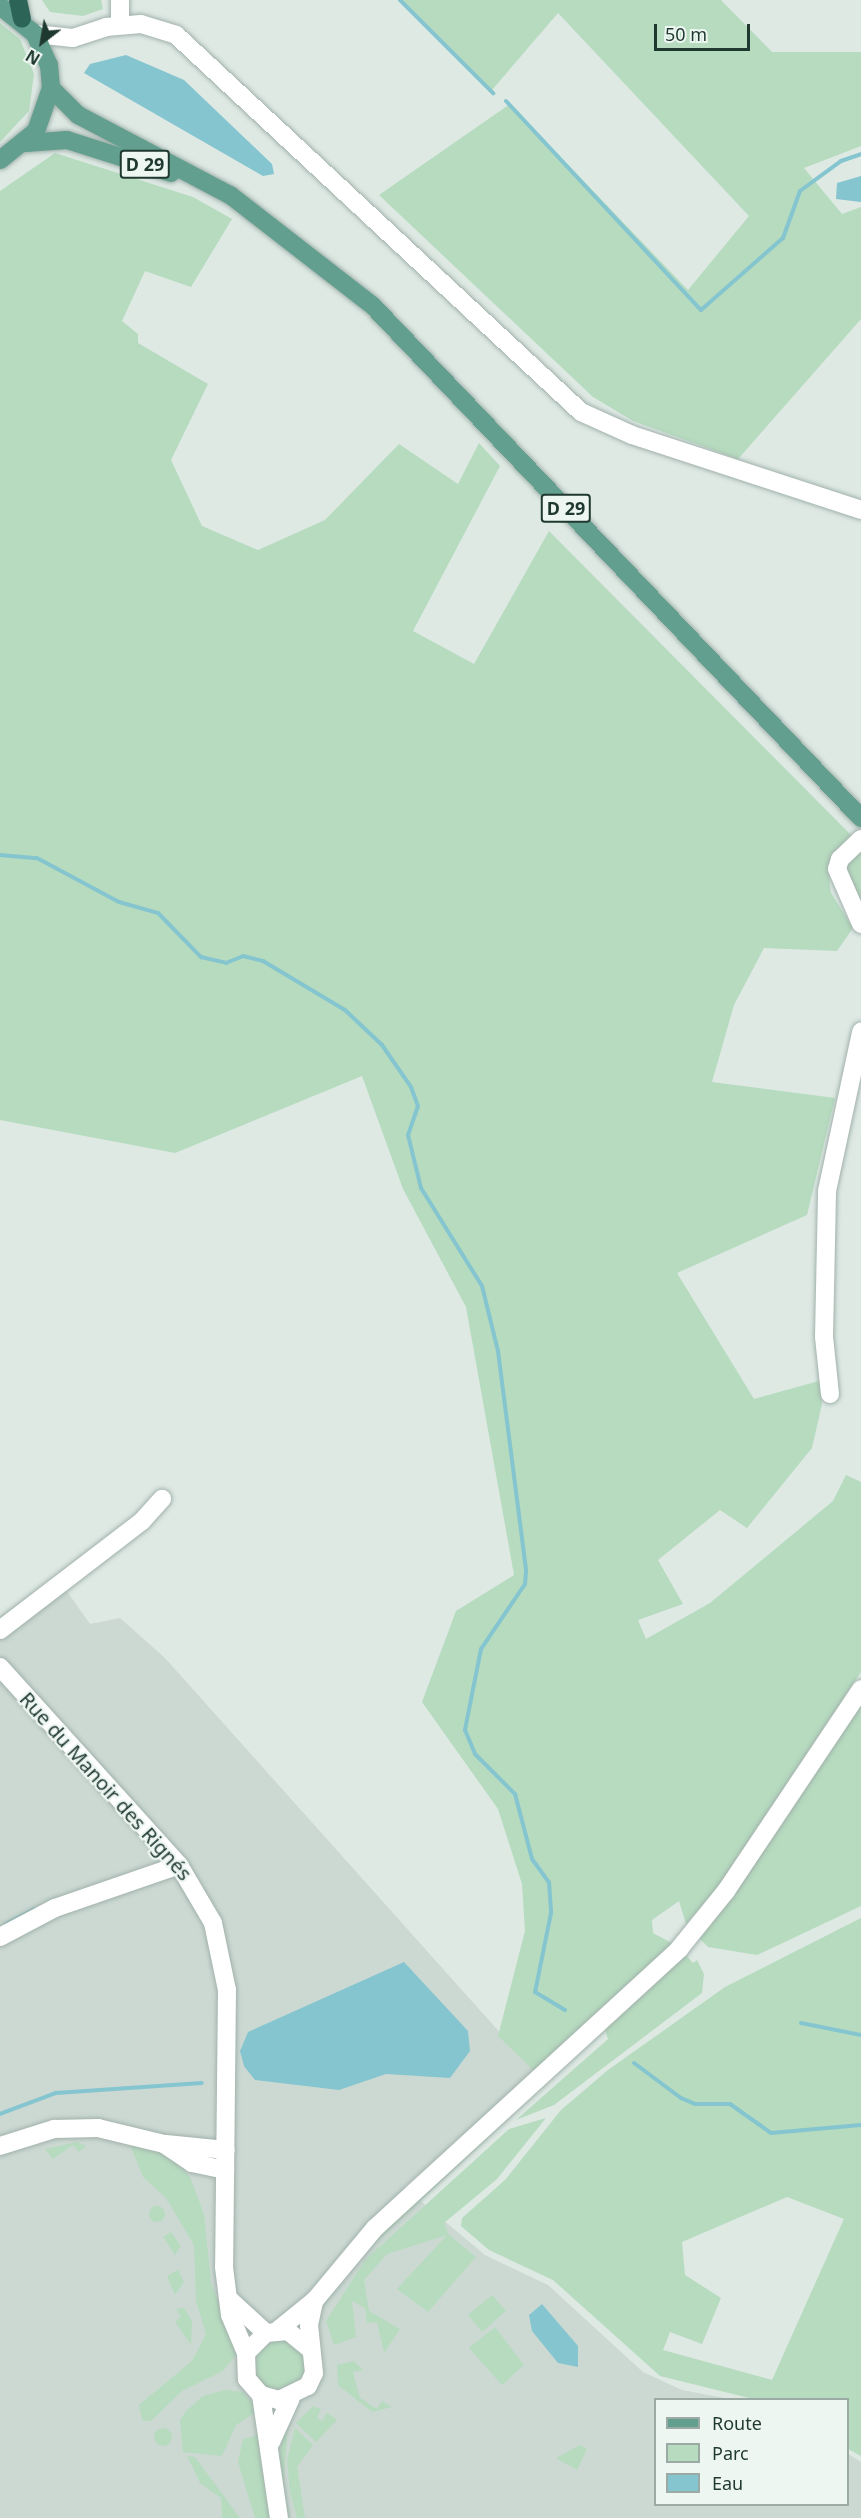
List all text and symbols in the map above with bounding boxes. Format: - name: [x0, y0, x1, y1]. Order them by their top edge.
- north arrow: [12, 12, 72, 72]
- scale bar: [657, 12, 753, 50]
- text: 50 m: [665, 22, 707, 46]
- text: N: [21, 45, 44, 70]
- road number: D 29: [120, 149, 170, 179]
- road number: D 29: [540, 493, 592, 523]
- street label: Rue du Manoir des Rignés: [15, 1687, 197, 1885]
- legend: [654, 2398, 849, 2506]
- text: Route: [712, 2411, 762, 2435]
- text: Parc: [712, 2441, 749, 2465]
- text: Eau: [712, 2471, 743, 2495]

